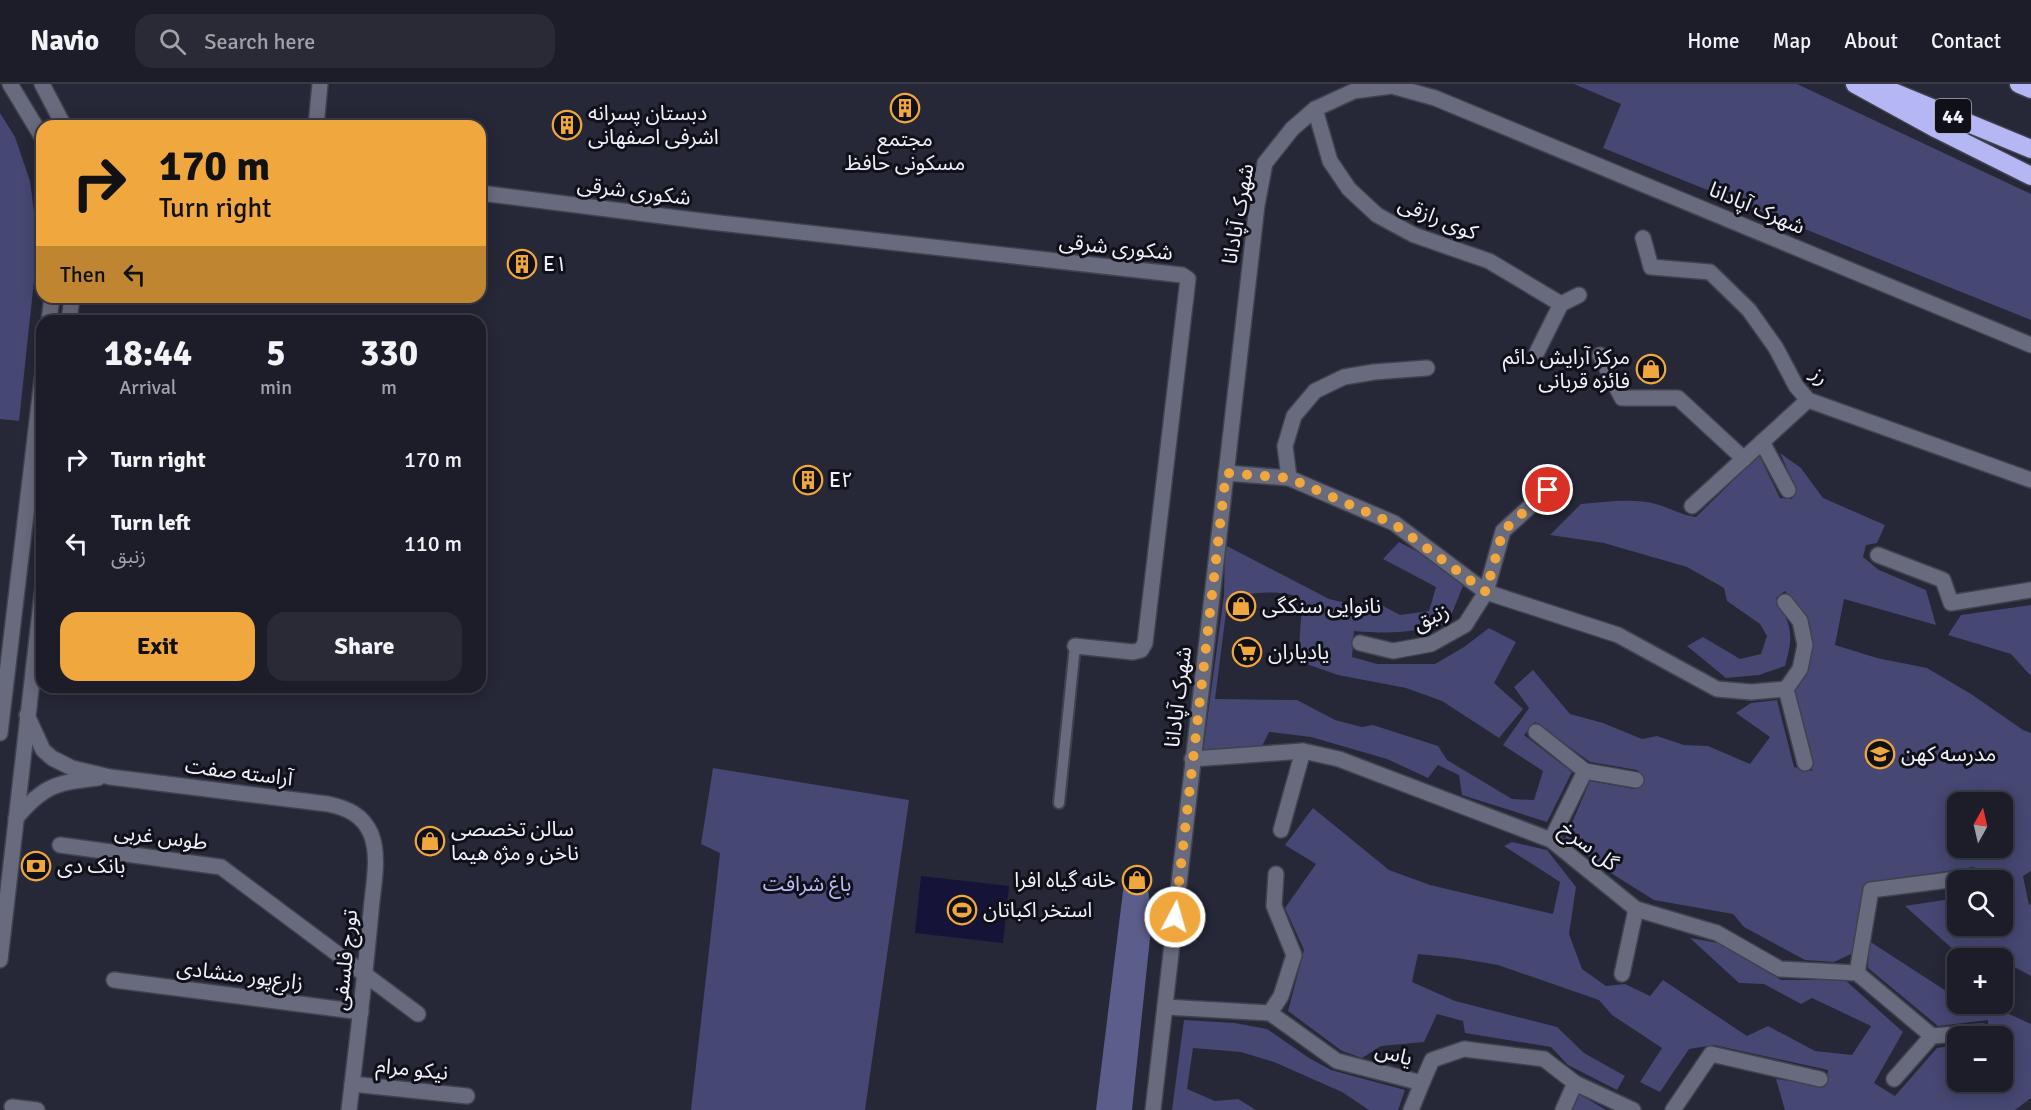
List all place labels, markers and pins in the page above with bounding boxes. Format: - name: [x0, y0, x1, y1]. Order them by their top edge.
- building icon: مجتمع مسکونی حافظ: [889, 92, 921, 124]
- place label: دبستان پسرانه اشرفی اصفهانی: [588, 100, 719, 150]
- building icon: دبستان پسرانه اشرفی اصفهانی: [551, 109, 583, 141]
- place label: مجتمع مسکونی حافظ: [845, 126, 965, 176]
- building icon: E۱: [506, 248, 538, 280]
- place label: E۱: [543, 251, 567, 277]
- place label: مرکز آرایش دائم فائزه قربانی: [1503, 344, 1630, 394]
- shop icon: مرکز آرایش دائم فائزه قربانی: [1635, 353, 1667, 385]
- building icon: E۲: [792, 464, 824, 496]
- pin: [1522, 464, 1573, 515]
- place label: E۲: [829, 467, 853, 493]
- shop icon: نانوایی سنکگی: [1225, 590, 1257, 622]
- place label: نانوایی سنکگی: [1262, 593, 1381, 619]
- supermarket icon: یادیاران: [1231, 636, 1263, 668]
- place label: یادیاران: [1268, 639, 1329, 665]
- school or university icon: مدرسه کهن: [1864, 738, 1896, 770]
- place label: مدرسه کهن: [1901, 741, 1996, 767]
- place label: سالن تخصصی ناخن و مژه هیما: [451, 816, 579, 866]
- shop icon: سالن تخصصی ناخن و مژه هیما: [414, 825, 446, 857]
- bank icon: بانک دی: [20, 850, 52, 882]
- place label: بانک دی: [57, 853, 125, 879]
- shop icon: خانه گیاه افرا: [1121, 864, 1153, 896]
- place label: خانه گیاه افرا: [1014, 867, 1116, 893]
- sports icon: استخر اکباتان: [946, 894, 978, 926]
- place label: استخر اکباتان: [983, 897, 1092, 923]

